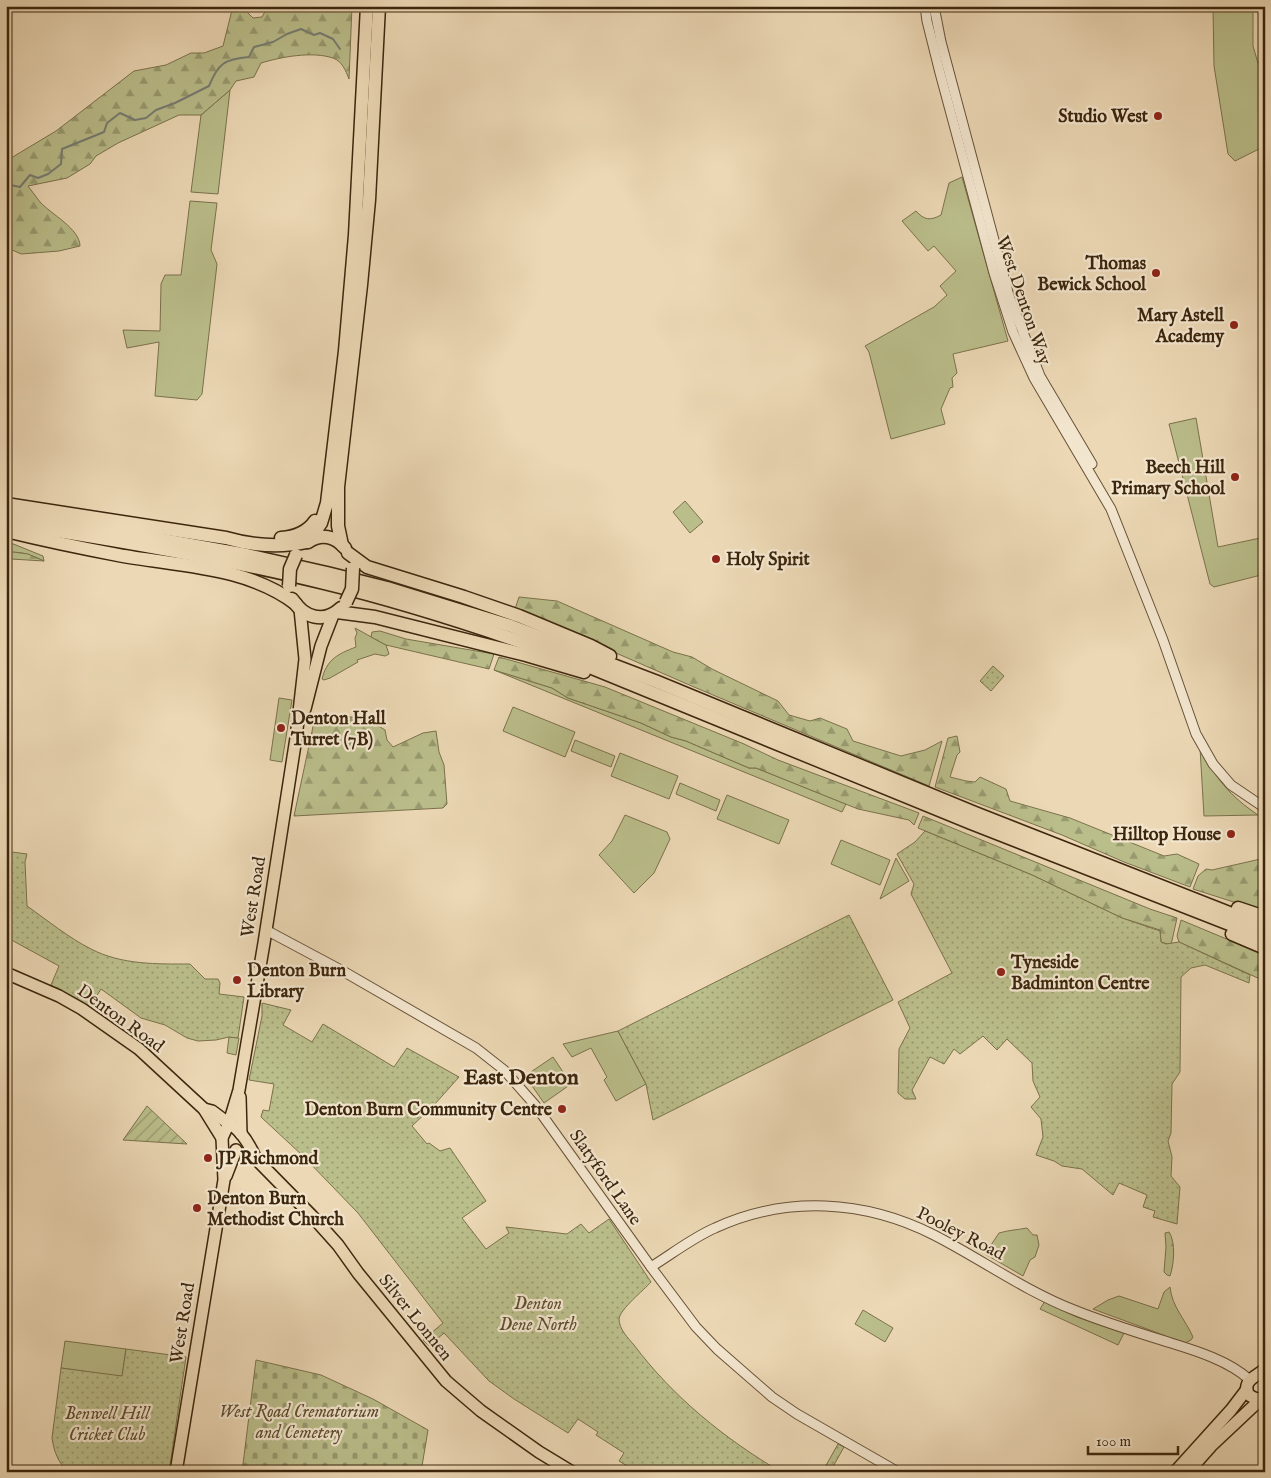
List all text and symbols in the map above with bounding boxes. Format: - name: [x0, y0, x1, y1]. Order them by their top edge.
- place label: Studio West: [1058, 106, 1149, 129]
- marker: Studio West: [1152, 110, 1164, 122]
- street label: West Denton Way: [990, 233, 1055, 368]
- place label: Thomas Bewick School: [1037, 253, 1147, 297]
- marker: Thomas Bewick School: [1150, 267, 1162, 279]
- place label: Mary Astell Academy: [1137, 305, 1225, 349]
- marker: Mary Astell Academy: [1228, 319, 1240, 331]
- place label: Beech Hill Primary School: [1111, 457, 1226, 501]
- marker: Beech Hill Primary School: [1229, 471, 1241, 483]
- place label: Holy Spirit: [726, 549, 810, 572]
- marker: Holy Spirit: [710, 553, 722, 565]
- place label: Denton Hall Turret (7B): [290, 708, 387, 752]
- marker: Denton Hall Turret (7B): [275, 722, 287, 734]
- place label: Hilltop House: [1113, 824, 1222, 847]
- marker: Hilltop House: [1225, 828, 1237, 840]
- street label: West Road: [237, 855, 272, 939]
- place label: Tyneside Badminton Centre: [1010, 952, 1150, 996]
- place label: Denton Burn Library: [247, 960, 346, 1004]
- marker: Tyneside Badminton Centre: [995, 966, 1007, 978]
- marker: Denton Burn Library: [231, 974, 243, 986]
- street label: Denton Road: [72, 980, 169, 1059]
- district label: East Denton: [463, 1064, 579, 1092]
- place label: Denton Burn Community Centre: [304, 1099, 553, 1122]
- marker: Denton Burn Community Centre: [556, 1103, 568, 1115]
- street label: Slatyford Lane: [563, 1126, 646, 1230]
- place label: JP Richmond: [216, 1148, 318, 1171]
- marker: JP Richmond: [202, 1152, 214, 1164]
- place label: Denton Burn Methodist Church: [207, 1188, 344, 1232]
- marker: Denton Burn Methodist Church: [191, 1202, 203, 1214]
- street label: Pooley Road: [912, 1202, 1009, 1267]
- street label: Silver Lonnen: [373, 1270, 457, 1366]
- street label: West Road: [166, 1281, 201, 1365]
- park label: Denton Dene North: [499, 1293, 577, 1337]
- park label: West Road Crematorium and Cemetery: [219, 1401, 379, 1445]
- park label: Benwell Hill Cricket Club: [65, 1403, 151, 1447]
- scale bar: [1088, 1423, 1178, 1455]
- text: 100 m: [1096, 1432, 1132, 1451]

